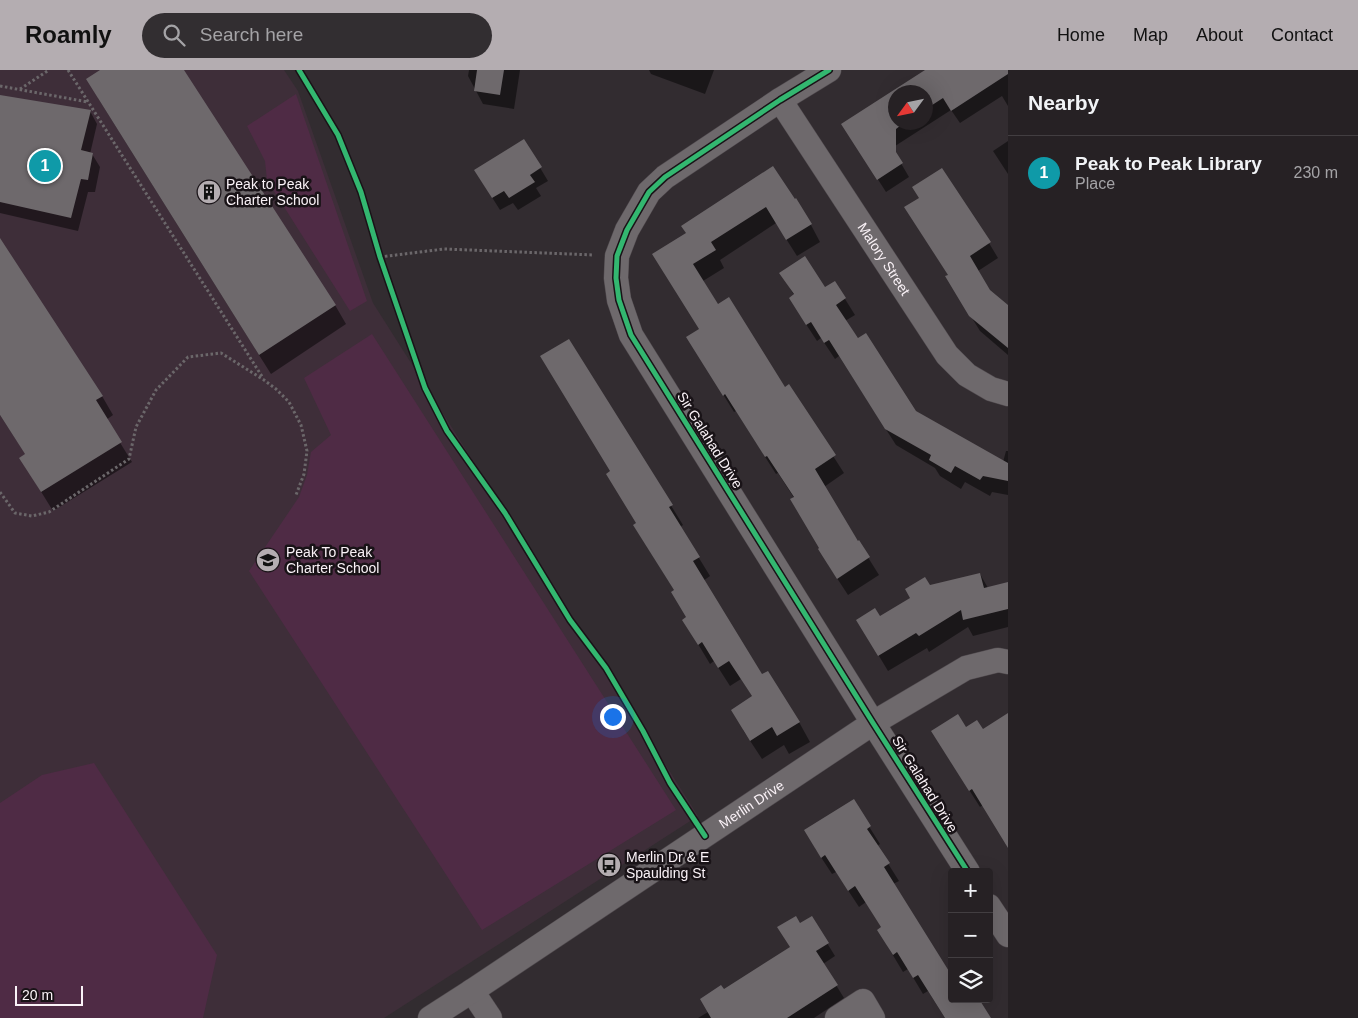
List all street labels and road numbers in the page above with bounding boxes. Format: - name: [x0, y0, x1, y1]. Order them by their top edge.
- street label: Malory Street: [855, 220, 914, 298]
- street label: Sir Galahad Drive: [674, 389, 746, 491]
- street label: Sir Galahad Drive: [889, 733, 961, 835]
- street label: Merlin Drive: [716, 777, 787, 832]

